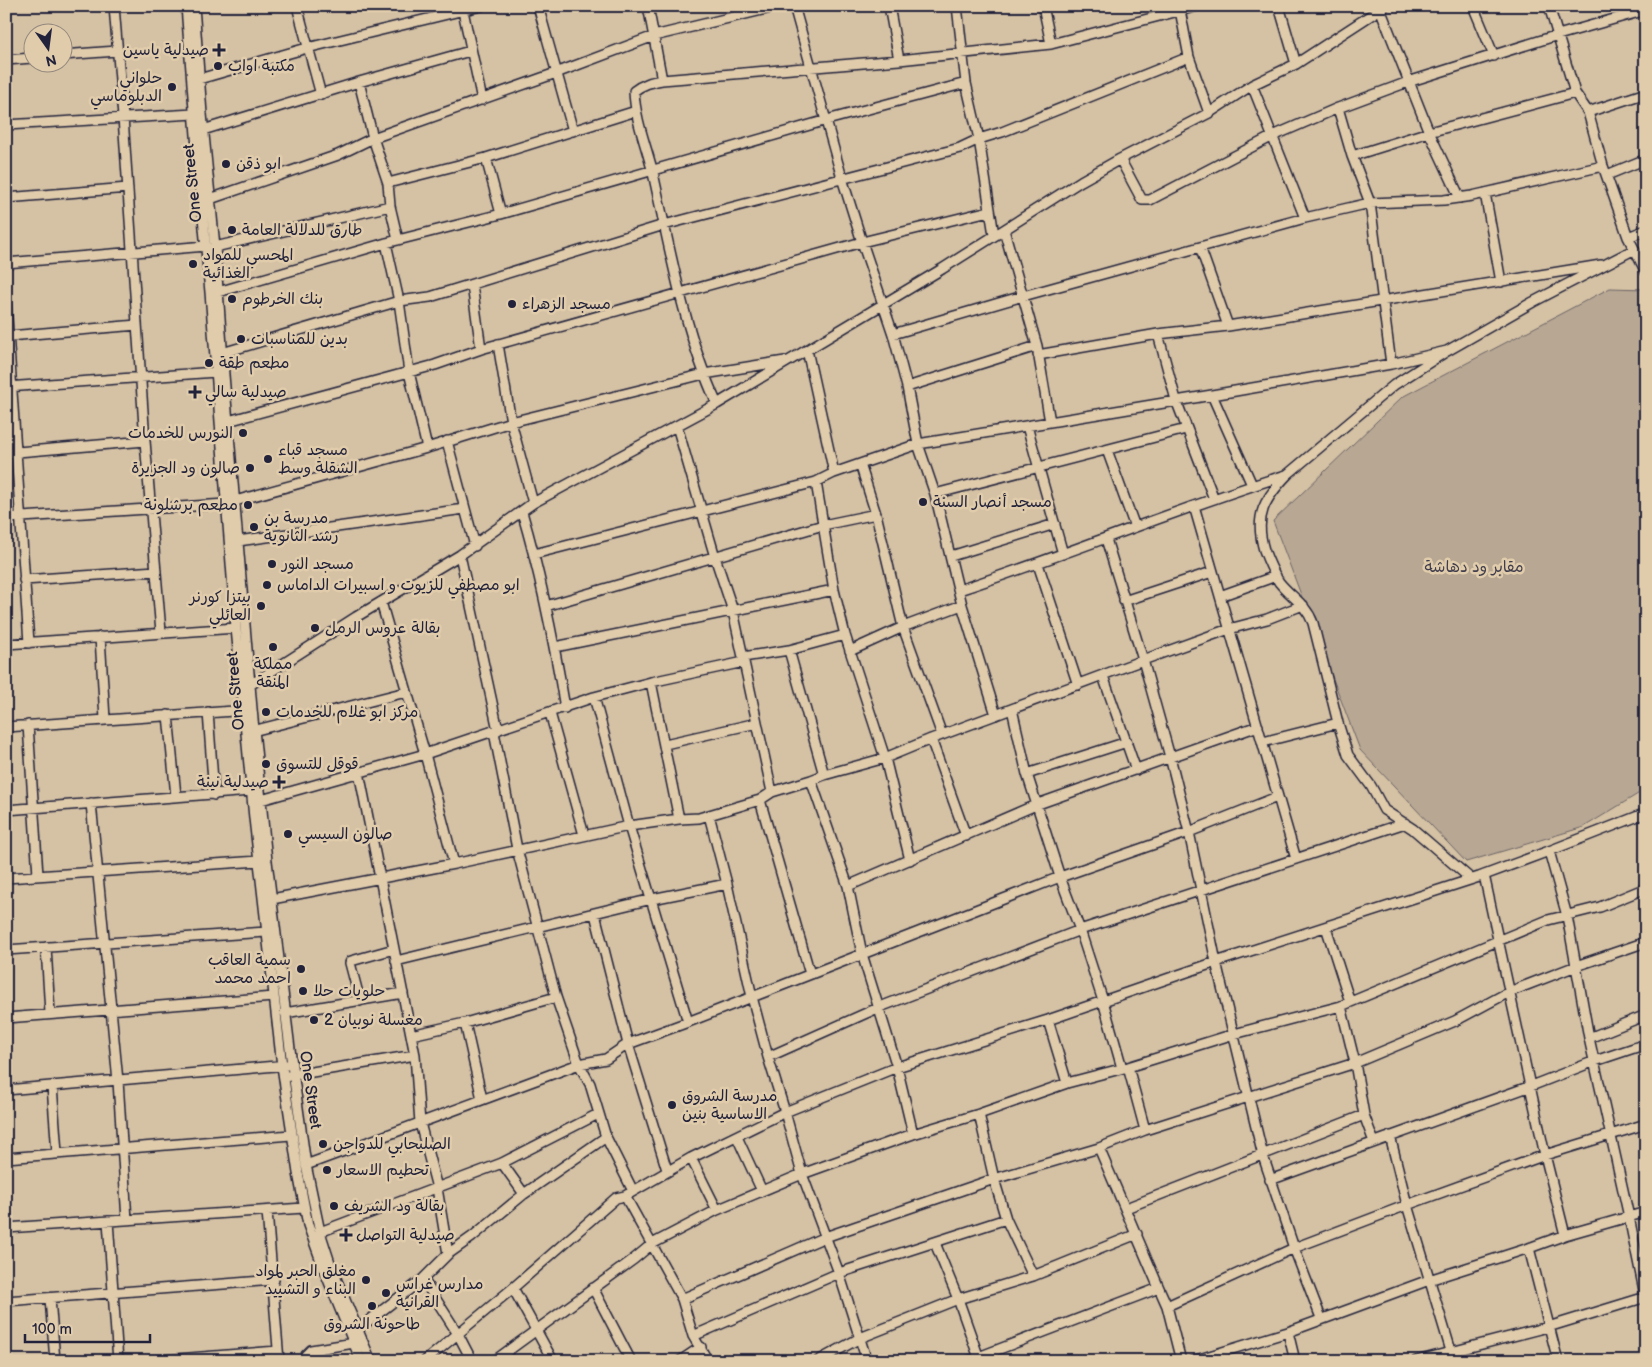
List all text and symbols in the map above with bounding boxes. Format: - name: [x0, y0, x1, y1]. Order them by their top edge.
- north arrow: [22, 22, 72, 72]
- place label: صيدلية ياسين: [123, 41, 209, 60]
- marker: صيدلية ياسين: [213, 44, 225, 56]
- text: N: [44, 51, 58, 70]
- place label: مكتبة اواب: [228, 57, 295, 76]
- marker: مكتبة اواب: [212, 60, 224, 72]
- place label: حلواني الدبلوماسي: [90, 69, 162, 110]
- marker: حلواني الدبلوماسي: [166, 81, 178, 93]
- street label: One Street: [179, 143, 207, 223]
- place label: ابو ذقن: [236, 155, 281, 174]
- marker: ابو ذقن: [220, 158, 232, 170]
- place label: طارق للدلالة العامة: [242, 221, 362, 240]
- marker: طارق للدلالة العامة: [226, 224, 238, 236]
- place label: المحسي للمواد الغذائية: [203, 246, 293, 283]
- marker: المحسي للمواد الغذائية: [187, 258, 199, 270]
- place label: بنك الخرطوم: [242, 290, 323, 311]
- marker: بنك الخرطوم: [226, 293, 238, 305]
- place label: مسجد الزهراء: [522, 295, 611, 314]
- marker: مسجد الزهراء: [506, 298, 518, 310]
- place label: بدين للمناسبات: [251, 330, 348, 349]
- marker: بدين للمناسبات: [235, 333, 247, 345]
- place label: مطعم طقة: [219, 354, 289, 375]
- marker: مطعم طقة: [203, 357, 215, 369]
- place label: صيدلية سالي: [205, 383, 287, 406]
- marker: صيدلية سالي: [189, 386, 201, 398]
- place label: النورس للخدمات: [128, 424, 233, 443]
- marker: النورس للخدمات: [237, 427, 249, 439]
- place label: مسجد قباء الشقلة وسط: [278, 441, 358, 478]
- marker: مسجد قباء الشقلة وسط: [262, 453, 274, 465]
- place label: صالون ود الجزيرة: [131, 459, 240, 478]
- marker: صالون ود الجزيرة: [244, 462, 256, 474]
- place label: مسجد أنصار السنة: [933, 493, 1052, 512]
- place label: مطعم برشلونة: [144, 496, 238, 517]
- marker: مسجد أنصار السنة: [917, 496, 929, 508]
- marker: مطعم برشلونة: [242, 499, 254, 511]
- place label: مدرسة بن رشد الثانوية: [264, 509, 338, 546]
- marker: مدرسة بن رشد الثانوية: [248, 521, 260, 533]
- place label: مسجد النور: [280, 555, 354, 574]
- marker: مسجد النور: [266, 558, 278, 570]
- park label: مقابر ود دهاشة: [1425, 558, 1524, 577]
- place label: ابو مصطفي للزيوت و اسبيرات الداماس: [277, 576, 520, 599]
- marker: ابو مصطفي للزيوت و اسبيرات الداماس: [261, 579, 273, 591]
- place label: بيتزا كورنر العائلي: [187, 588, 251, 629]
- marker: بيتزا كورنر العائلي: [255, 600, 267, 612]
- place label: بقالة عروس الرمل: [325, 619, 440, 638]
- marker: بقالة عروس الرمل: [309, 622, 321, 634]
- marker: مملكة المنقة: [267, 641, 279, 653]
- street label: One Street: [223, 651, 249, 731]
- place label: مملكة المنقة: [254, 655, 292, 692]
- place label: مركز ابو غلام للخدمات: [276, 703, 418, 724]
- marker: مركز ابو غلام للخدمات: [260, 706, 272, 718]
- place label: قوقل للتسوق: [276, 755, 359, 774]
- marker: قوقل للتسوق: [260, 758, 272, 770]
- place label: صيدلية نينة: [197, 773, 269, 792]
- marker: صيدلية نينة: [273, 776, 285, 788]
- place label: صالون السيسي: [298, 825, 393, 848]
- marker: صالون السيسي: [282, 828, 294, 840]
- place label: سمية العاقب احمد محمد: [208, 951, 291, 988]
- marker: سمية العاقب احمد محمد: [295, 963, 307, 975]
- place label: حلويات حلا: [313, 982, 385, 1001]
- marker: حلويات حلا: [297, 985, 309, 997]
- place label: مغسلة نوبيان 2: [324, 1011, 423, 1030]
- marker: مغسلة نوبيان 2: [308, 1014, 320, 1026]
- street label: One Street: [295, 1050, 325, 1130]
- place label: مدرسة الشروق الاساسية بنين: [682, 1087, 777, 1124]
- marker: مدرسة الشروق الاساسية بنين: [666, 1099, 678, 1111]
- place label: الصليحابي للدواجن: [333, 1135, 451, 1158]
- marker: الصليحابي للدواجن: [317, 1138, 329, 1150]
- place label: تحطيم الاسعار: [335, 1161, 429, 1182]
- marker: تحطيم الاسعار: [321, 1164, 333, 1176]
- place label: بقالة ود الشريف: [344, 1197, 444, 1216]
- marker: بقالة ود الشريف: [328, 1200, 340, 1212]
- place label: صيدلية التواصل: [356, 1226, 455, 1245]
- marker: صيدلية التواصل: [340, 1229, 352, 1241]
- place label: مغلق الحبر لمواد البناء و التشييد: [255, 1262, 356, 1299]
- marker: مغلق الحبر لمواد البناء و التشييد: [360, 1274, 372, 1286]
- place label: مدارس غراس القرانية: [396, 1275, 483, 1312]
- marker: مدارس غراس القرانية: [380, 1287, 392, 1299]
- marker: طاحونة الشروق: [366, 1300, 378, 1312]
- scale bar: [25, 1312, 150, 1344]
- place label: طاحونة الشروق: [324, 1315, 420, 1334]
- text: 100 m: [32, 1320, 72, 1339]

